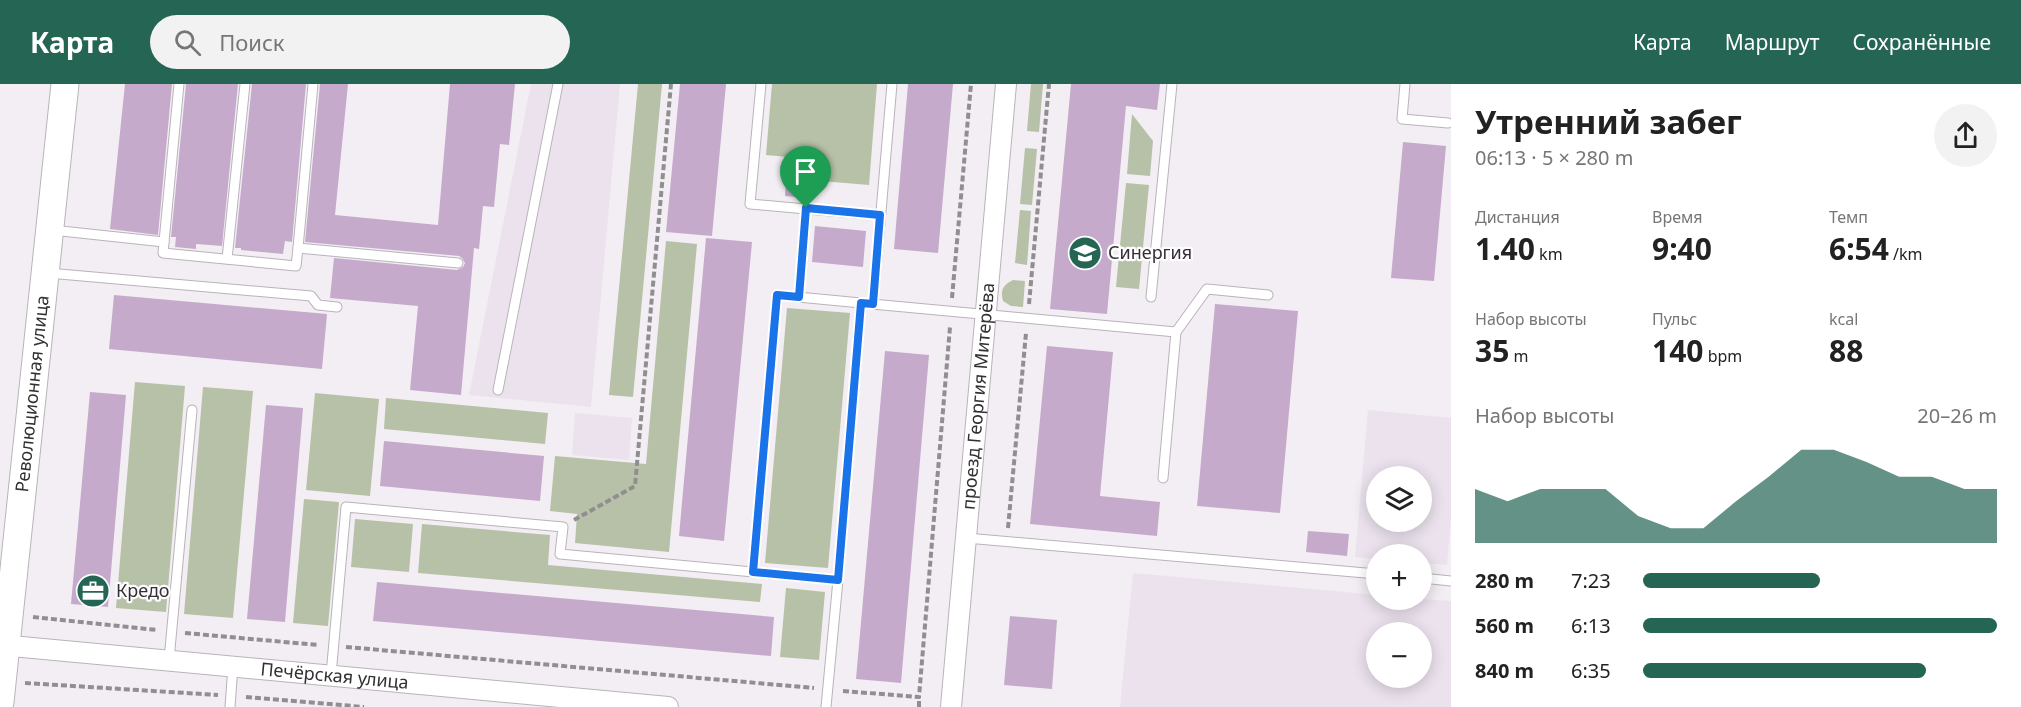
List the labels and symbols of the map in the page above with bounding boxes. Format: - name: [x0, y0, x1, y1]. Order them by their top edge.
- pin: [780, 146, 831, 208]
- school or university icon: Синергия: [1067, 235, 1103, 271]
- place label: Синергия: [1108, 240, 1192, 264]
- street label: проезд Георгия Митерёва: [955, 282, 999, 511]
- street label: Революционная улица: [9, 294, 54, 493]
- office icon: Кредо: [75, 573, 111, 609]
- place label: Кредо: [116, 578, 170, 602]
- street label: Печёрская улица: [260, 656, 410, 694]

